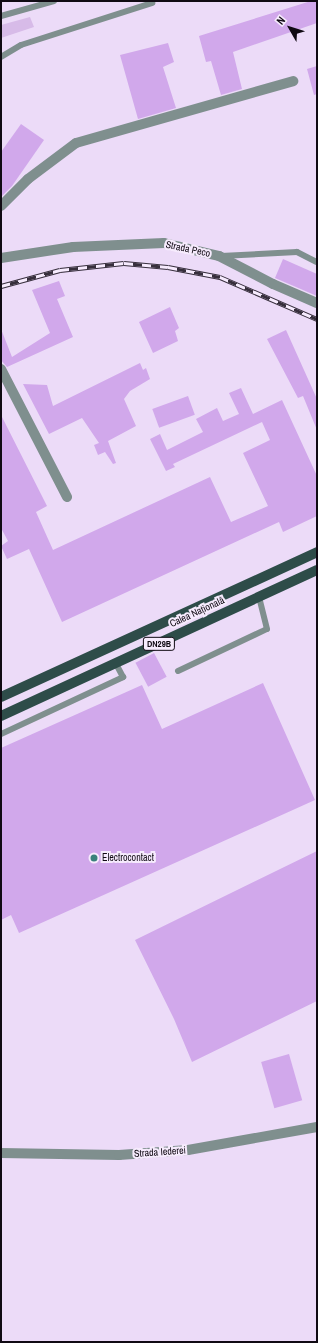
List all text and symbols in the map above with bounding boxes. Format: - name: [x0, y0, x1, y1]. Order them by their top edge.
- north arrow: [270, 8, 310, 48]
- text: N: [273, 14, 288, 27]
- street label: Strada Peco: [165, 238, 211, 260]
- street label: Calea Națională: [168, 594, 226, 630]
- road number: DN29B: [142, 637, 176, 651]
- place label: Electrocontact: [102, 852, 154, 864]
- marker: Electrocontact: [89, 853, 99, 863]
- street label: Strada Iederei: [134, 1144, 186, 1160]

